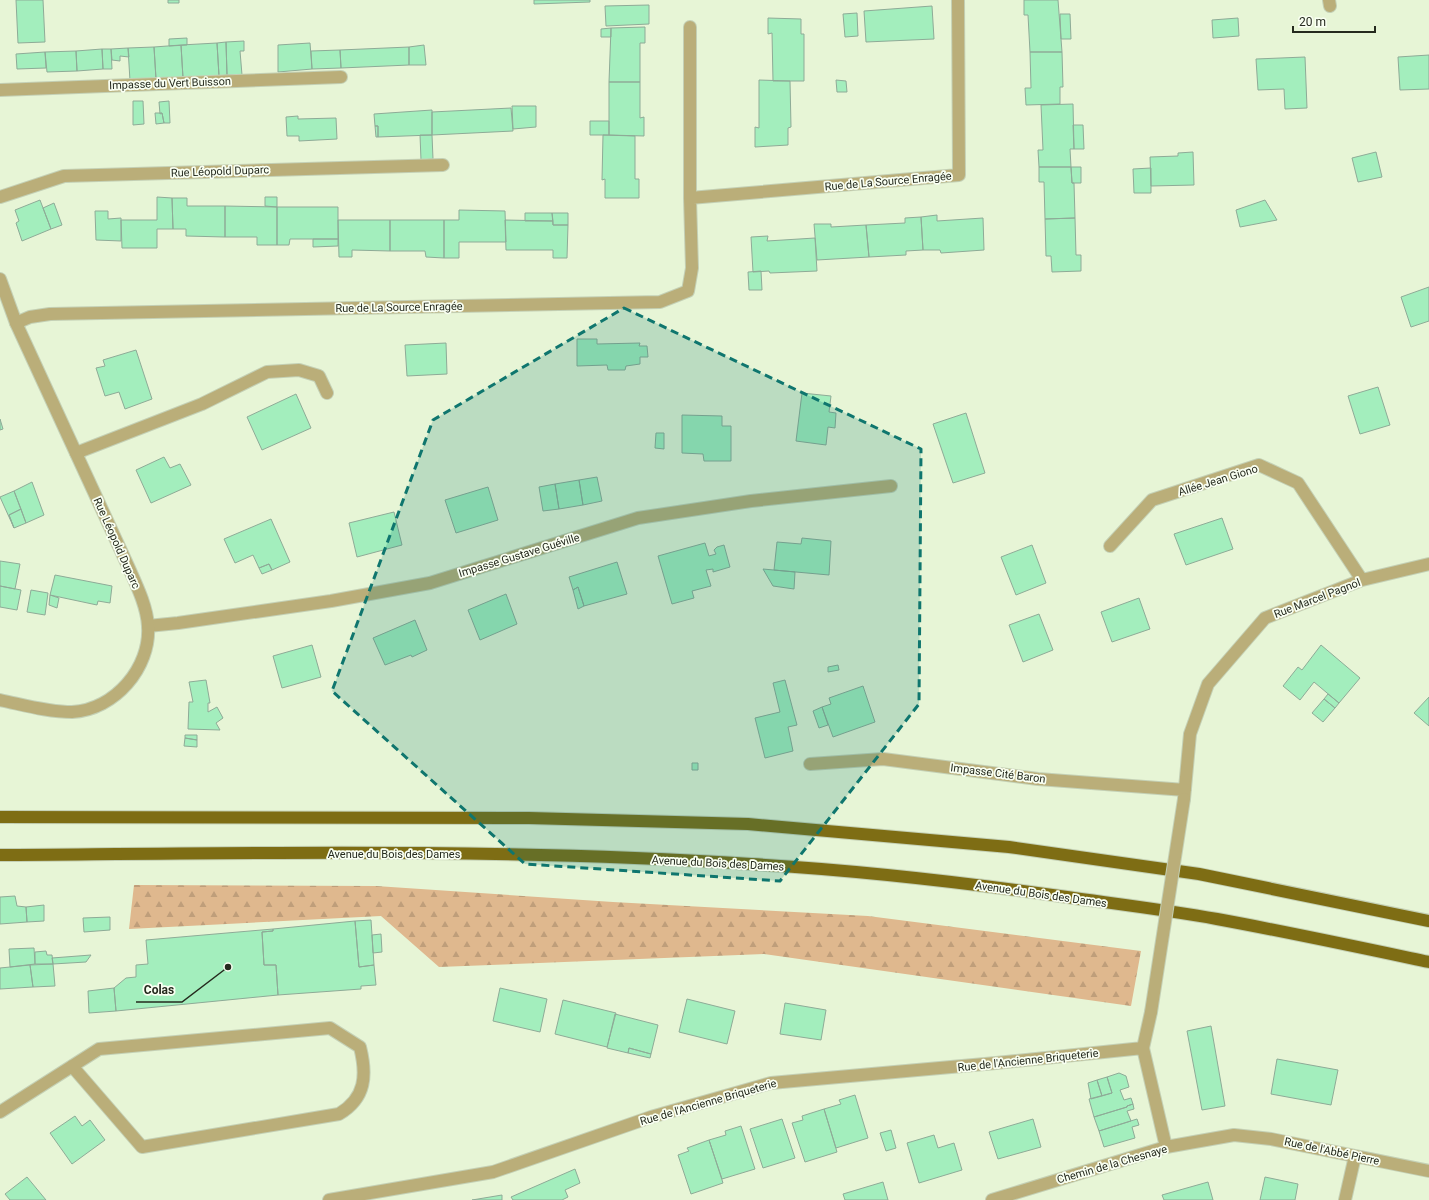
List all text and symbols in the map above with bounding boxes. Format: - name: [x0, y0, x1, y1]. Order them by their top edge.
- scale bar: [1293, 8, 1375, 34]
- text: 20 m: [1299, 15, 1326, 29]
- street label: Impasse du Vert Buisson: [109, 75, 231, 92]
- street label: Rue Léopold Duparc: [171, 163, 270, 180]
- street label: Rue de La Source Enragée: [824, 169, 952, 194]
- street label: Rue de La Source Enragée: [335, 300, 463, 315]
- street label: Allée Jean Giono: [1177, 462, 1259, 499]
- street label: Rue Léopold Duparc: [91, 496, 143, 591]
- street label: Impasse Gustave Guéville: [457, 531, 581, 580]
- street label: Rue Marcel Pagnol: [1272, 576, 1362, 621]
- street label: Impasse Cité Baron: [950, 761, 1046, 786]
- street label: Avenue du Bois des Dames: [328, 848, 461, 861]
- street label: Avenue du Bois des Dames: [651, 854, 785, 873]
- street label: Avenue du Bois des Dames: [974, 879, 1108, 910]
- callout: Colas: [136, 978, 182, 1002]
- text: Colas: [144, 983, 174, 997]
- street label: Rue de l'Ancienne Briqueterie: [957, 1047, 1099, 1074]
- street label: Rue de l'Ancienne Briqueterie: [638, 1077, 778, 1128]
- street label: Rue de l'Abbé Pierre: [1283, 1135, 1381, 1168]
- street label: Chemin de la Chesnaye: [1056, 1142, 1169, 1186]

